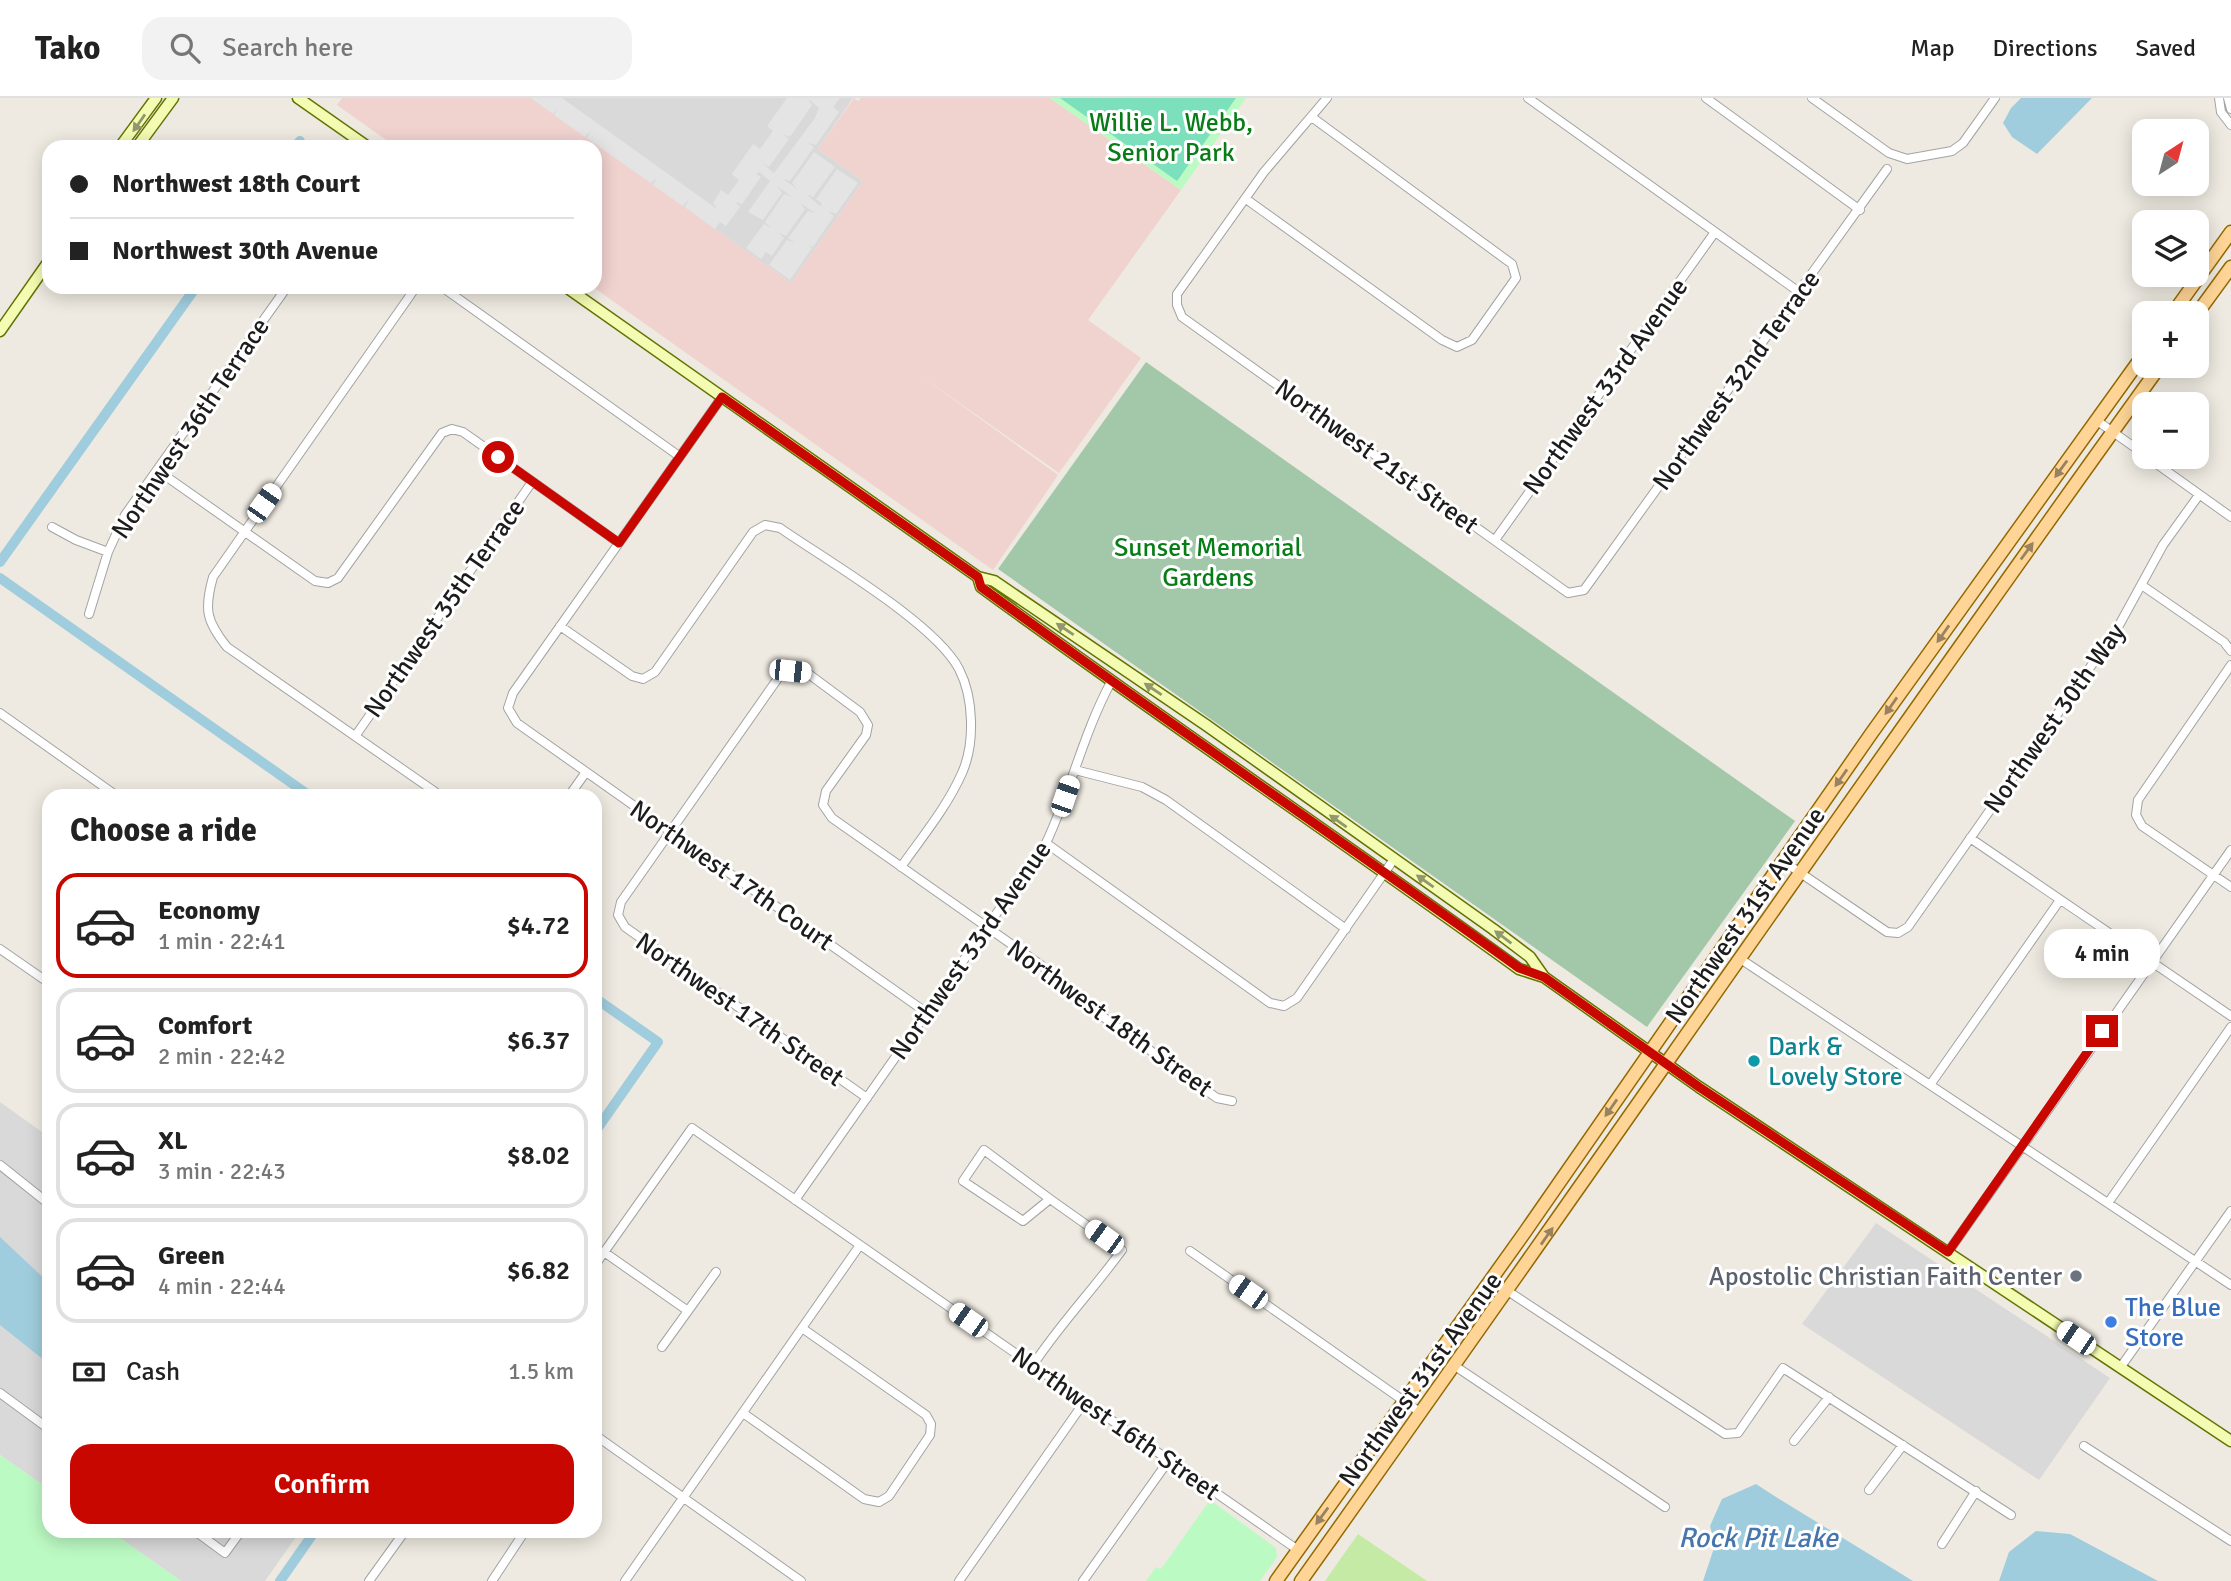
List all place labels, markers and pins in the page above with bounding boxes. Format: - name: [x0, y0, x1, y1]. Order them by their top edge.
- place label: Dark & Lovely Store: [1768, 1031, 1903, 1093]
- marker: Dark & Lovely Store: [1746, 1053, 1762, 1069]
- place label: Apostolic Christian Faith Center: [1709, 1261, 2062, 1293]
- marker: Apostolic Christian Faith Center: [2068, 1268, 2084, 1284]
- place label: The Blue Store: [2125, 1292, 2221, 1354]
- marker: The Blue Store: [2103, 1314, 2119, 1330]

